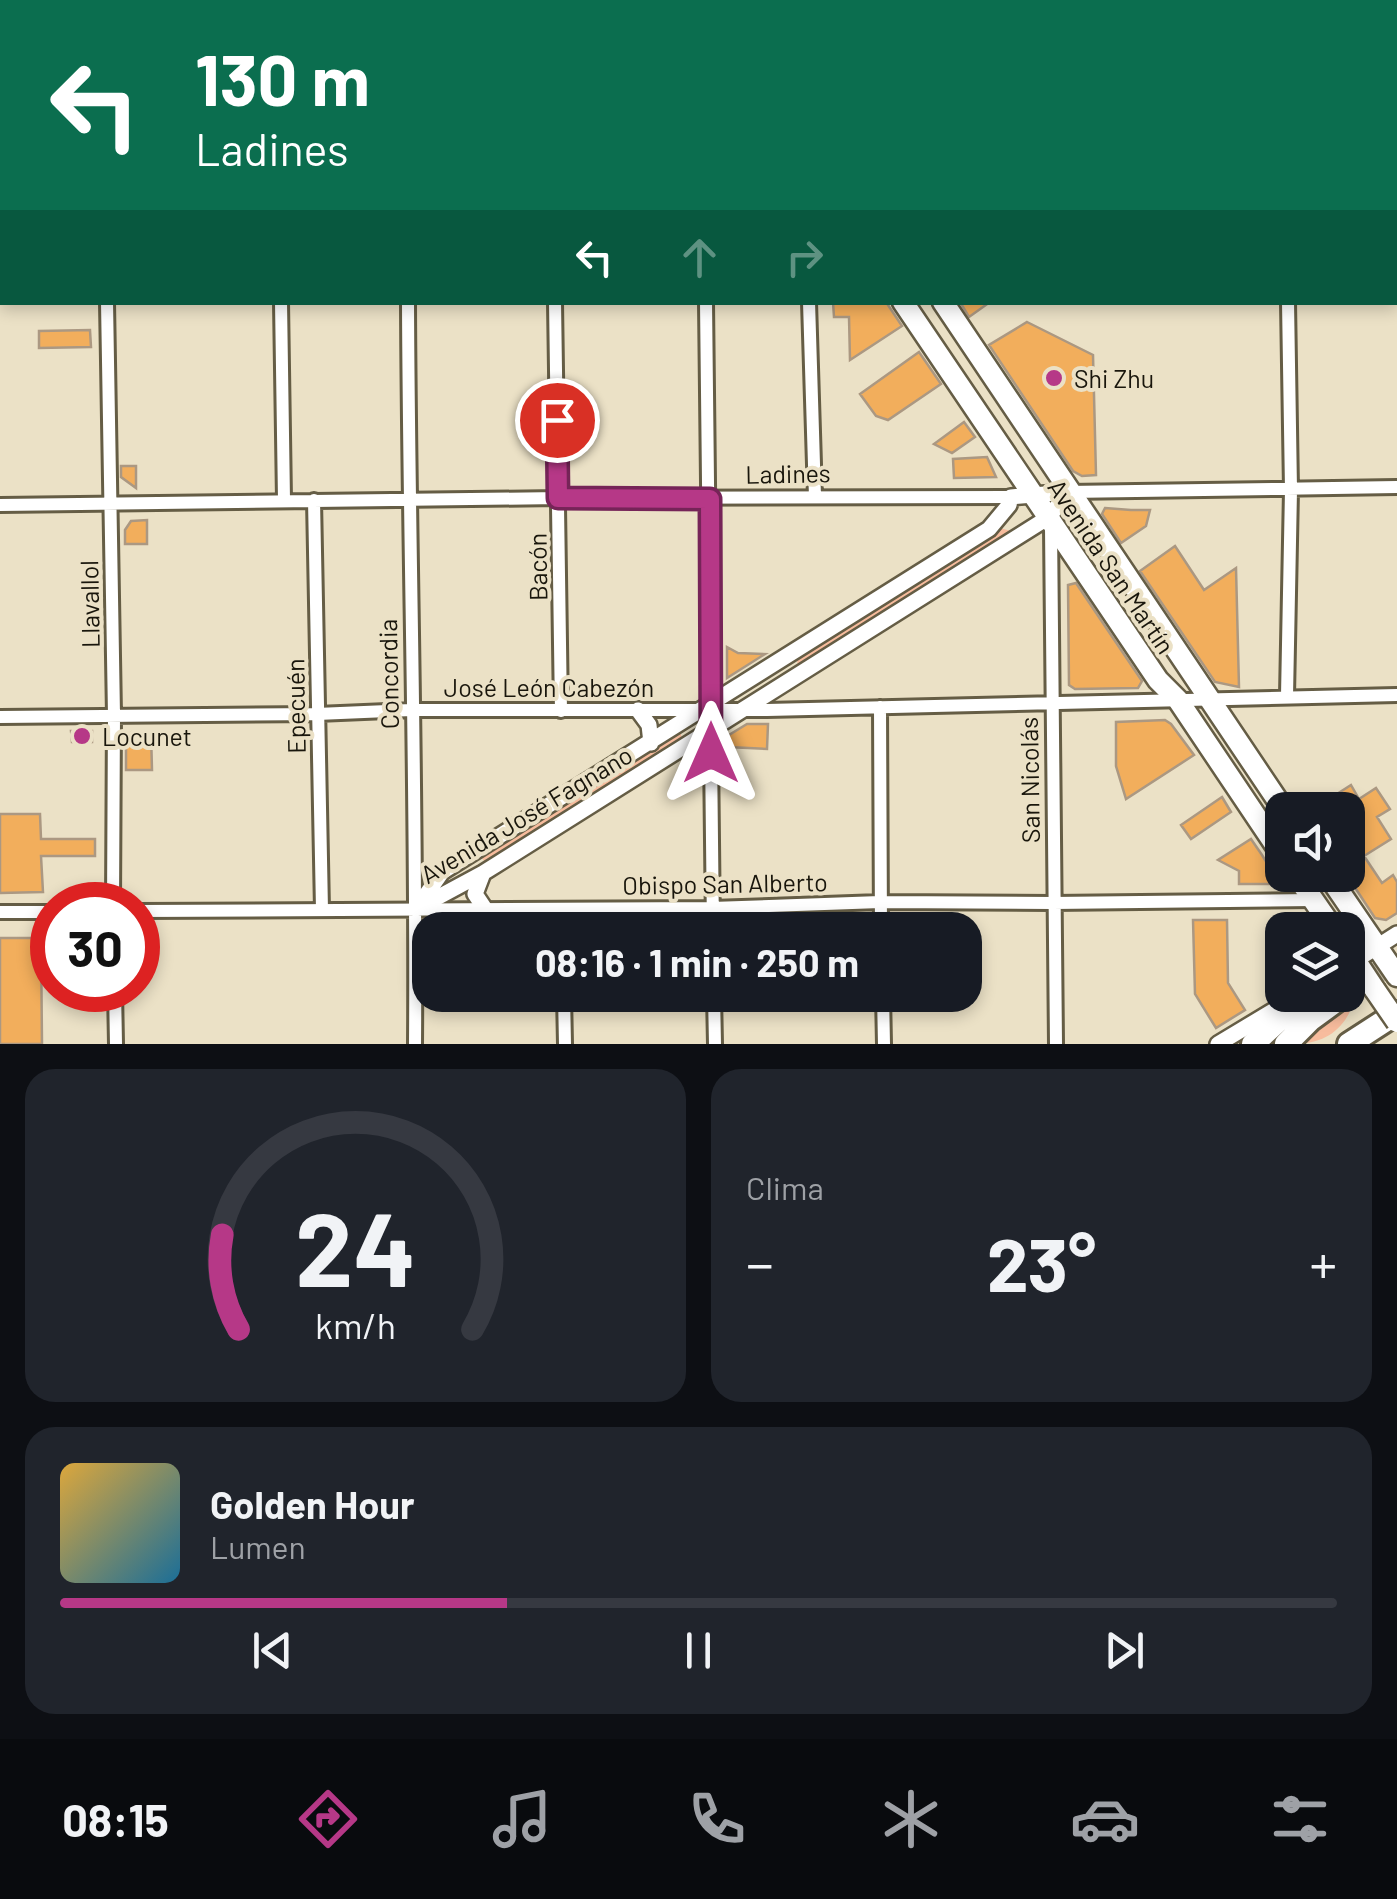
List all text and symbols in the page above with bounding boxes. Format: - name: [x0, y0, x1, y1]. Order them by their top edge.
- text: 130 m: [195, 36, 370, 120]
- icon: left: [30, 40, 160, 170]
- text: Ladines: [195, 121, 349, 175]
- icon: left: [567, 230, 622, 285]
- icon: ahead: [672, 230, 727, 285]
- icon: right: [777, 230, 832, 285]
- place label: Shi Zhu: [1074, 363, 1154, 393]
- marker: Shi Zhu: [1043, 367, 1065, 389]
- pin: [515, 378, 600, 463]
- icon: arrive: [530, 393, 585, 448]
- street label: Ladines: [745, 457, 831, 489]
- street label: Avenida San Martín: [1042, 473, 1182, 659]
- street label: Bacón: [521, 533, 553, 601]
- street label: Llavallol: [73, 560, 105, 648]
- street label: Concordia: [372, 619, 404, 729]
- street label: Epecuén: [279, 658, 311, 754]
- street label: José León Cabezón: [444, 672, 654, 702]
- position arrow: [659, 701, 763, 805]
- street label: San Nicolás: [1013, 717, 1045, 843]
- place label: Locunet: [102, 721, 192, 751]
- marker: Locunet: [71, 725, 93, 747]
- street label: Avenida José Fagnano: [415, 739, 637, 889]
- map controls: [1265, 792, 1365, 1012]
- button: sound: [1265, 792, 1365, 892]
- street label: Obispo San Alberto: [622, 866, 828, 900]
- speed limit sign: 30: [30, 882, 160, 1012]
- button: layers: [1265, 912, 1365, 1012]
- text: 08:16 · 1 min · 250 m: [535, 939, 859, 985]
- text: Clima: [746, 1168, 824, 1206]
- text: 24: [295, 1183, 416, 1308]
- text: 23°: [987, 1217, 1096, 1307]
- text: −: [746, 1229, 774, 1295]
- text: +: [1309, 1229, 1337, 1295]
- text: km/h: [315, 1303, 396, 1346]
- text: Golden Hour: [210, 1481, 415, 1527]
- text: Lumen: [210, 1527, 306, 1565]
- icon: previous: [245, 1623, 300, 1678]
- icon: pause: [671, 1623, 726, 1678]
- icon: next: [1097, 1623, 1152, 1678]
- icon: directions: [293, 1784, 363, 1854]
- icon: music: [487, 1784, 557, 1854]
- icon: phone: [682, 1784, 752, 1854]
- icon: climate: [876, 1784, 946, 1854]
- icon: car: [1070, 1784, 1140, 1854]
- icon: filters: [1265, 1784, 1335, 1854]
- text: 08:15: [62, 1792, 169, 1846]

